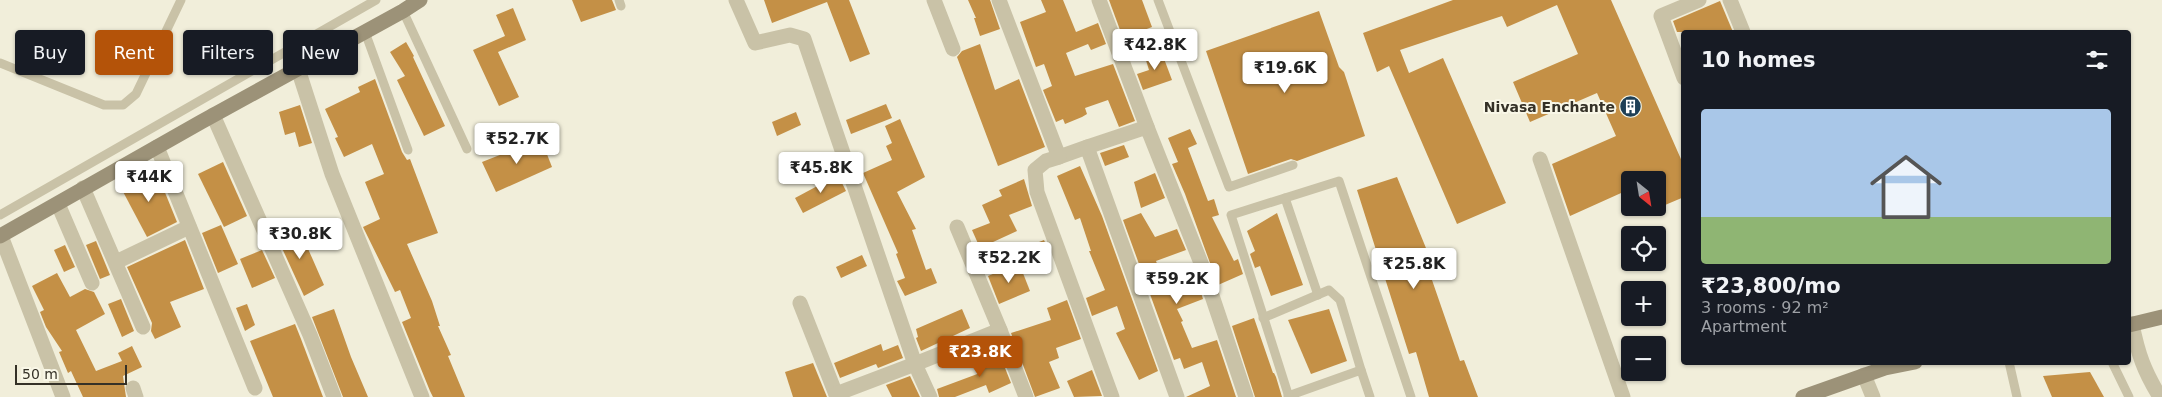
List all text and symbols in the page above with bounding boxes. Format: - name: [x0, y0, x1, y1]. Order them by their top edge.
- pin: ₹42.8K: [1114, 28, 1196, 71]
- chip: Buy: [15, 30, 85, 75]
- chip: Rent: [95, 30, 173, 75]
- chip: Filters: [183, 30, 273, 75]
- chip: New: [283, 30, 358, 75]
- text: ₹42.8K: [1123, 35, 1187, 54]
- icon: filters: [2083, 46, 2111, 74]
- text: 10 homes: [1701, 48, 1816, 72]
- pin: ₹19.6K: [1244, 52, 1326, 94]
- text: ₹19.6K: [1253, 58, 1317, 77]
- building icon: Nivasa Enchante: [1619, 95, 1643, 119]
- place label: Nivasa Enchante: [1484, 99, 1615, 115]
- pin: ₹52.7K: [476, 122, 558, 165]
- text: ₹52.7K: [485, 129, 549, 148]
- icon: home: [1861, 142, 1951, 232]
- pin: ₹45.8K: [780, 152, 862, 194]
- text: ₹45.8K: [789, 158, 853, 177]
- pin: ₹44K: [119, 160, 179, 203]
- text: ₹44K: [126, 167, 172, 186]
- north arrow: [1621, 171, 1666, 216]
- map controls: [1621, 171, 1666, 381]
- pin: ₹30.8K: [259, 218, 341, 260]
- text: ₹30.8K: [268, 224, 332, 243]
- button: locate: [1621, 226, 1666, 271]
- pin: ₹52.2K: [968, 242, 1050, 284]
- text: ₹52.2K: [977, 248, 1041, 267]
- pin: ₹25.8K: [1373, 248, 1455, 290]
- text: ₹25.8K: [1382, 254, 1446, 273]
- pin: ₹59.2K: [1136, 262, 1218, 305]
- text: ₹59.2K: [1145, 269, 1209, 288]
- text: ₹23,800/mo: [1701, 274, 1841, 298]
- button: +: [1621, 281, 1666, 326]
- text: 3 rooms · 92 m²: [1701, 298, 1829, 317]
- text: Apartment: [1701, 317, 1787, 336]
- pin: ₹23.8K: [939, 336, 1021, 378]
- button: −: [1621, 336, 1666, 381]
- text: ₹23.8K: [948, 342, 1012, 361]
- scale bar: [15, 362, 128, 385]
- text: 50 m: [22, 366, 58, 382]

